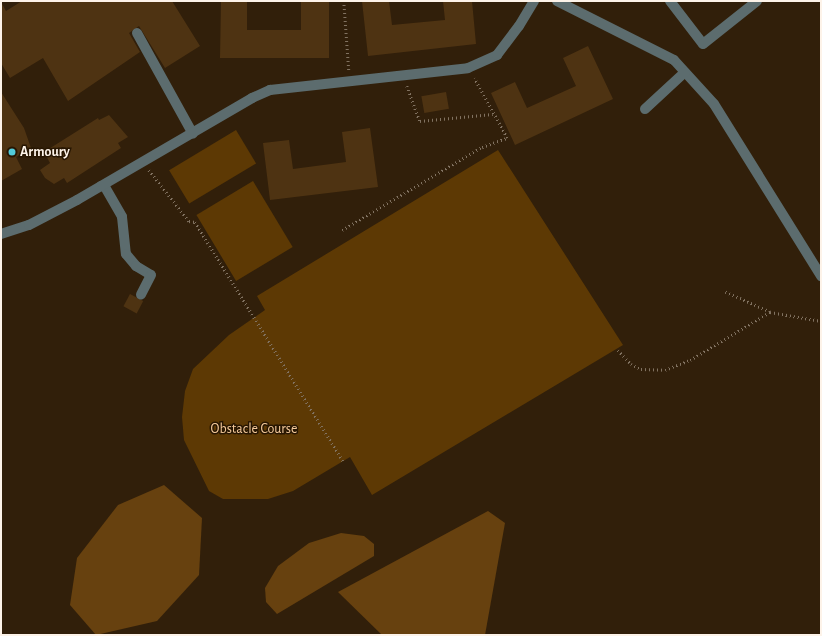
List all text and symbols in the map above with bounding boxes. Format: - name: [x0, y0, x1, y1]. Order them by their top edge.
- place label: Armoury: [20, 144, 70, 160]
- marker: Armoury: [7, 147, 17, 157]
- park label: Obstacle Course: [211, 421, 297, 437]

